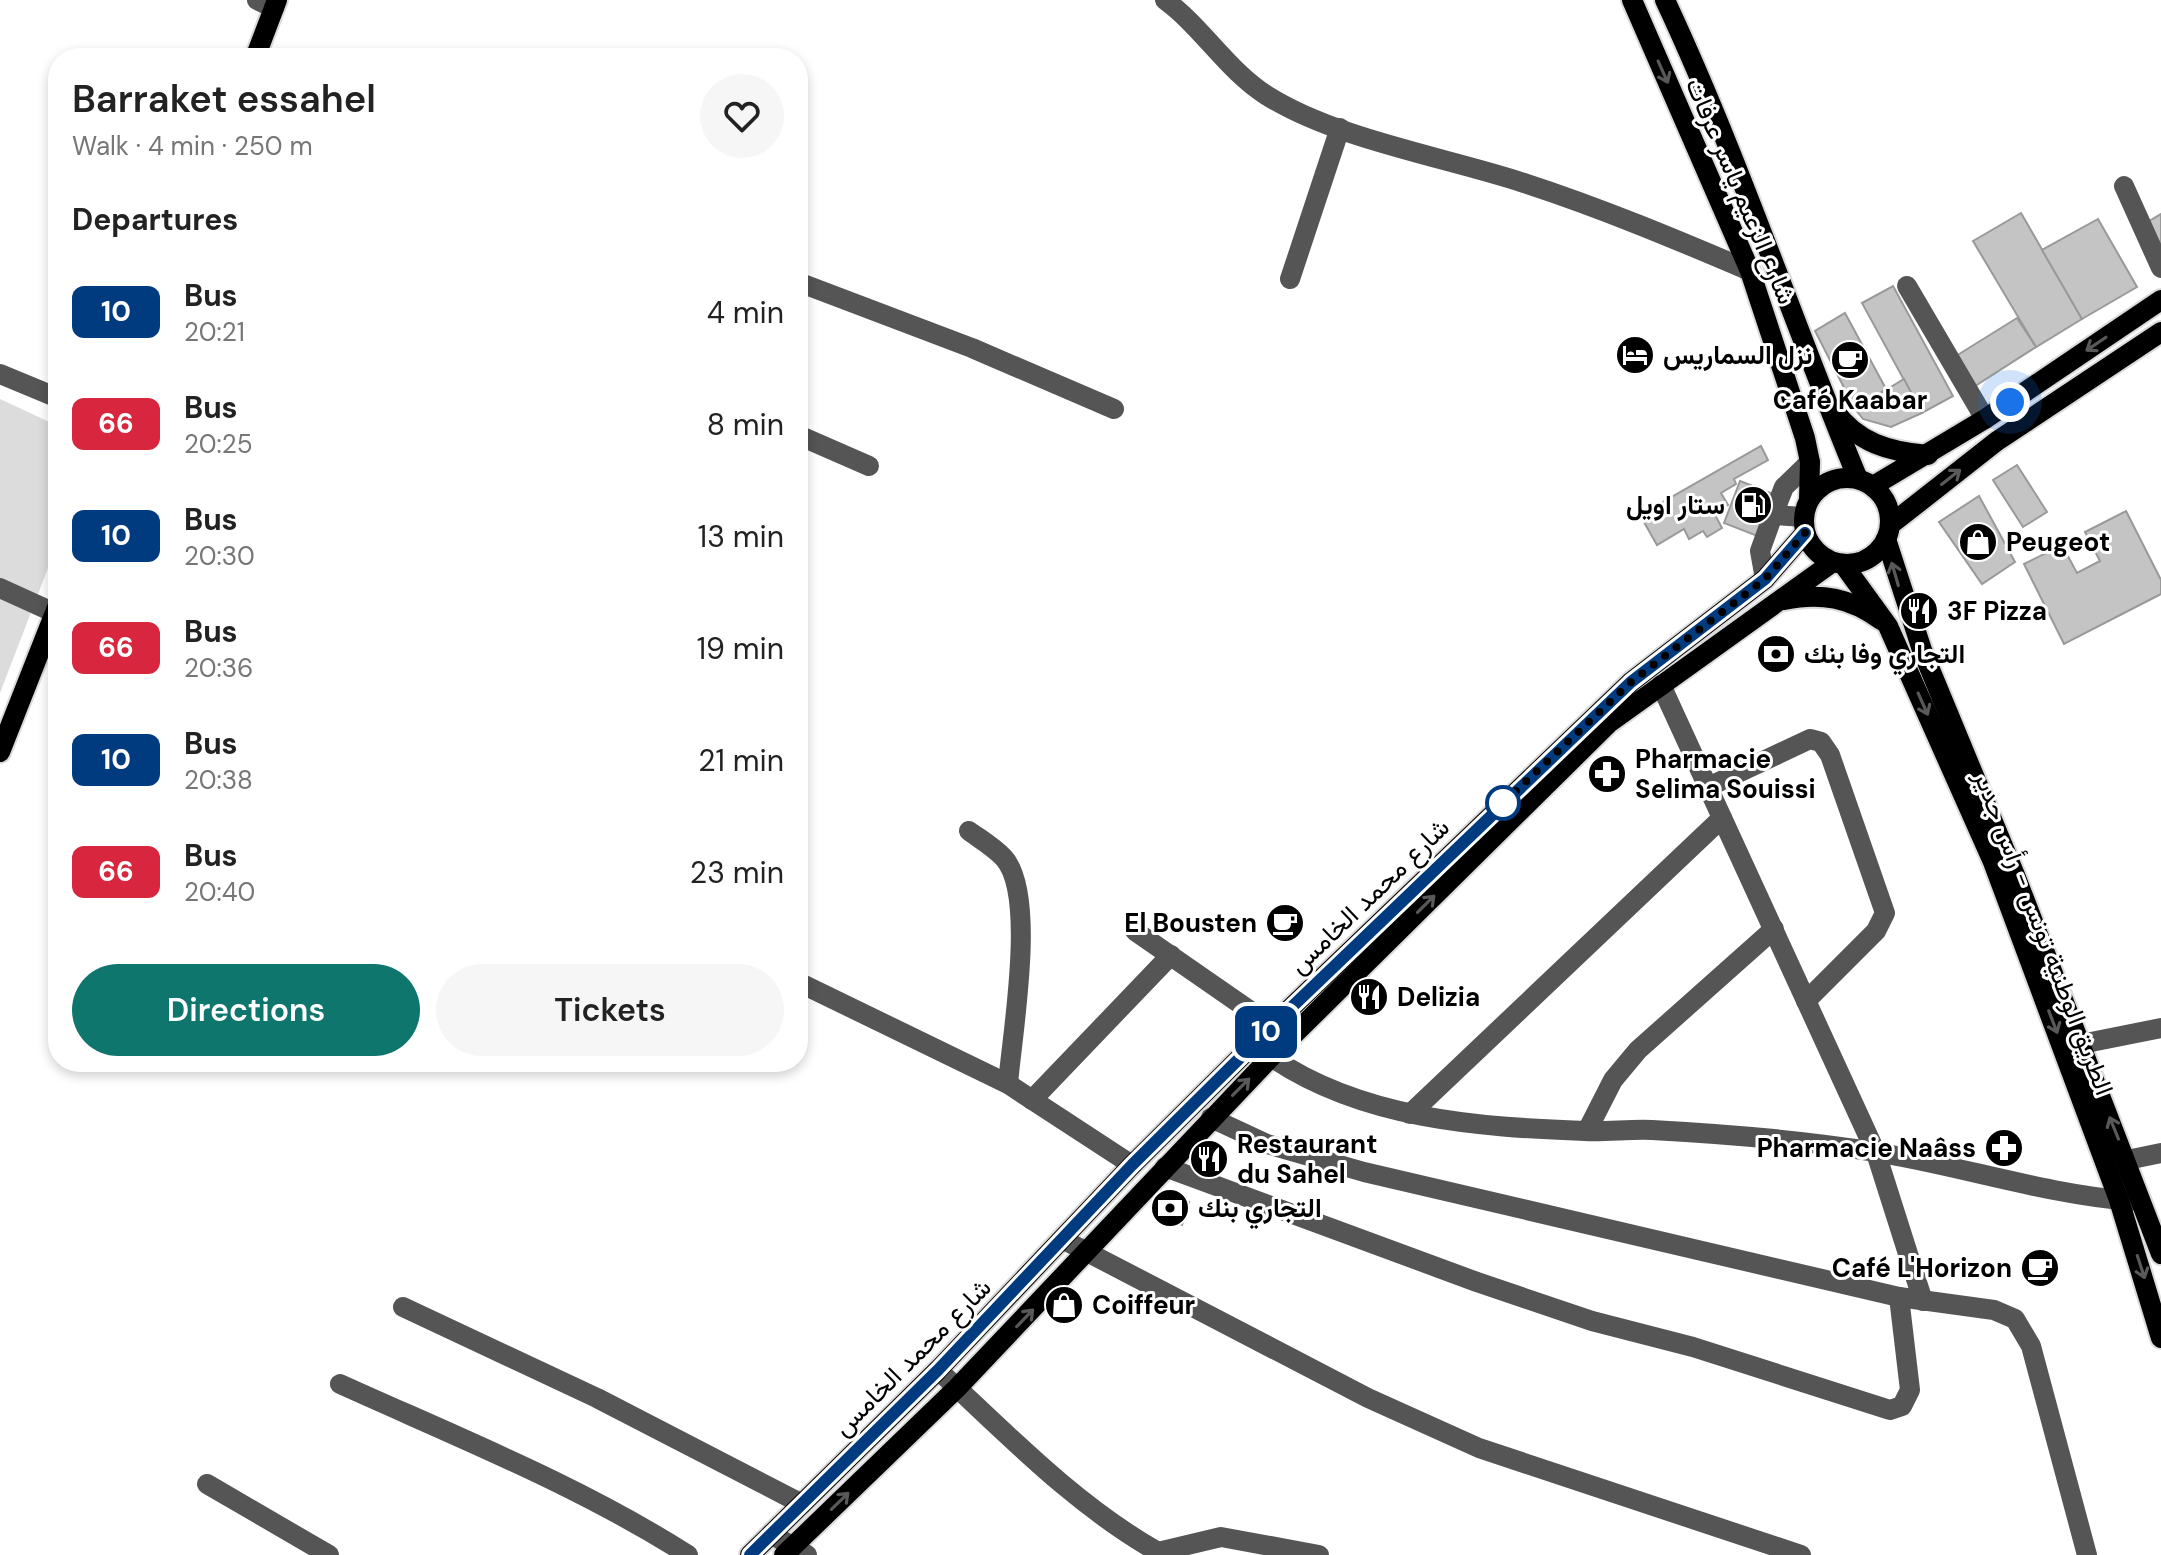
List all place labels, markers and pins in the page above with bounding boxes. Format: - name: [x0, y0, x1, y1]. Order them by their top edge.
- hotel icon: نزل السماريس: [1614, 334, 1656, 376]
- place label: نزل السماريس: [1663, 338, 1812, 372]
- cafe icon: Café Kaabar: [1829, 339, 1871, 381]
- place label: Café Kaabar: [1773, 383, 1928, 417]
- fuel station icon: ستار اويل: [1732, 484, 1774, 526]
- place label: ستار اويل: [1626, 488, 1725, 522]
- shop icon: Peugeot: [1957, 521, 1999, 563]
- place label: Peugeot: [2006, 525, 2110, 559]
- restaurant icon: 3F Pizza: [1898, 590, 1940, 632]
- place label: 3F Pizza: [1947, 594, 2047, 628]
- bank icon: التجاري وفا بنك: [1755, 633, 1797, 675]
- place label: التجاري وفا بنك: [1804, 637, 1965, 676]
- place label: Pharmacie Selima Souissi: [1635, 742, 1816, 806]
- pharmacy icon: Pharmacie Selima Souissi: [1586, 753, 1628, 795]
- unlabelled marker: [1486, 786, 1520, 820]
- cafe icon: El Bousten: [1264, 902, 1306, 944]
- place label: El Bousten: [1124, 906, 1257, 940]
- restaurant icon: Delizia: [1348, 976, 1390, 1018]
- place label: Delizia: [1397, 980, 1480, 1014]
- place label: Restaurant du Sahel: [1237, 1127, 1377, 1191]
- pharmacy icon: Pharmacie Naâss: [1983, 1127, 2025, 1169]
- place label: Pharmacie Naâss: [1757, 1131, 1976, 1165]
- restaurant icon: Restaurant du Sahel: [1188, 1138, 1230, 1180]
- bank icon: التجاري بنك: [1149, 1187, 1191, 1229]
- place label: التجاري بنك: [1198, 1191, 1322, 1230]
- cafe icon: Café L'Horizon: [2019, 1247, 2061, 1289]
- place label: Café L'Horizon: [1832, 1251, 2012, 1285]
- shop icon: Coiffeur: [1043, 1284, 1085, 1326]
- place label: Coiffeur: [1092, 1288, 1196, 1322]

